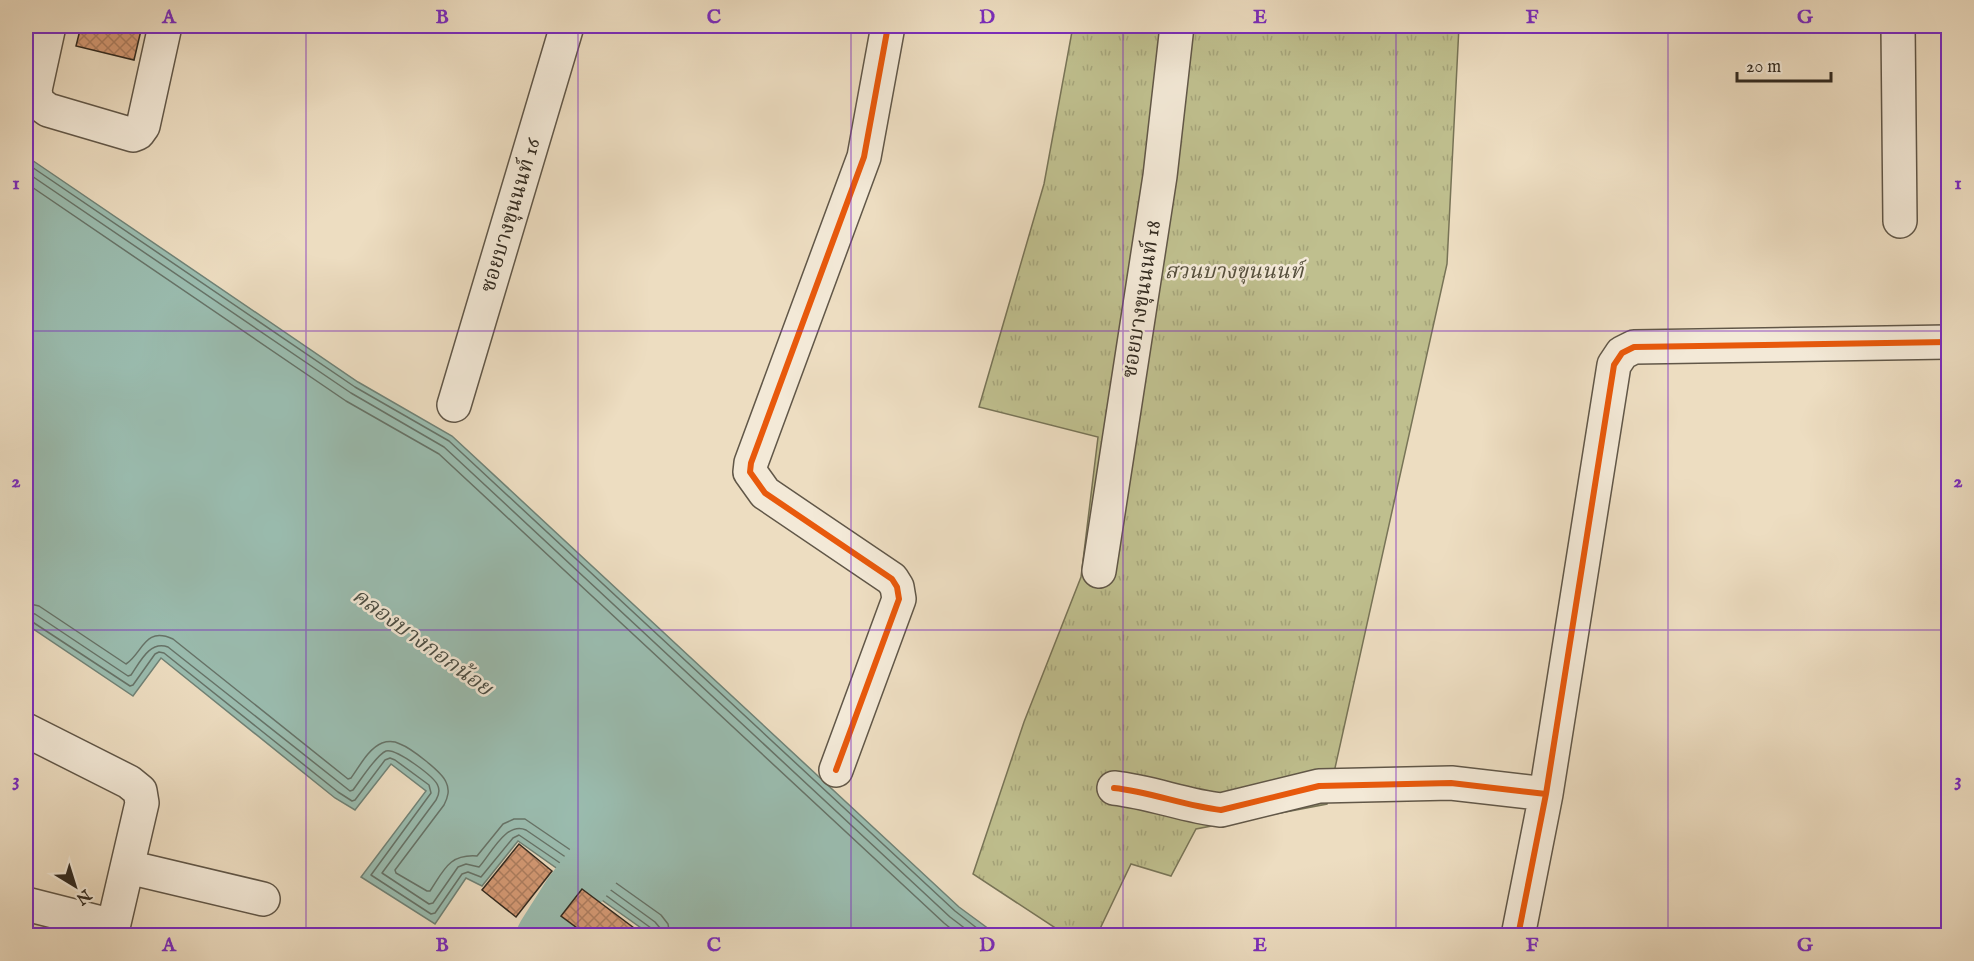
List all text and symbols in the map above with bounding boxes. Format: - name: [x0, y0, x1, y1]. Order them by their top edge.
- text: A: [161, 5, 177, 30]
- text: B: [435, 5, 449, 30]
- text: C: [707, 5, 721, 30]
- text: D: [979, 5, 995, 30]
- text: E: [1253, 5, 1267, 30]
- text: F: [1526, 5, 1539, 30]
- text: G: [1797, 5, 1814, 30]
- scale bar: [1737, 45, 1832, 83]
- text: 20 m: [1746, 56, 1781, 79]
- street label: ซอยบางขุนนนท์ 16: [474, 134, 548, 296]
- text: 1: [12, 171, 20, 196]
- text: 1: [1954, 171, 1962, 196]
- street label: ซอยบางขุนนนท์ 18: [1116, 218, 1168, 380]
- park label: สวนบางขุนนนท์: [1165, 259, 1307, 286]
- text: 2: [11, 469, 21, 494]
- text: 2: [1953, 469, 1963, 494]
- water label: คลองบางกอกน้อย: [346, 582, 499, 704]
- text: 3: [12, 768, 20, 793]
- text: 3: [1954, 768, 1962, 793]
- north arrow: [45, 856, 105, 916]
- text: N: [71, 883, 95, 908]
- text: A: [161, 933, 177, 958]
- text: B: [435, 933, 449, 958]
- text: C: [707, 933, 721, 958]
- text: D: [979, 933, 995, 958]
- text: E: [1253, 933, 1267, 958]
- text: F: [1526, 933, 1539, 958]
- text: G: [1797, 933, 1814, 958]

